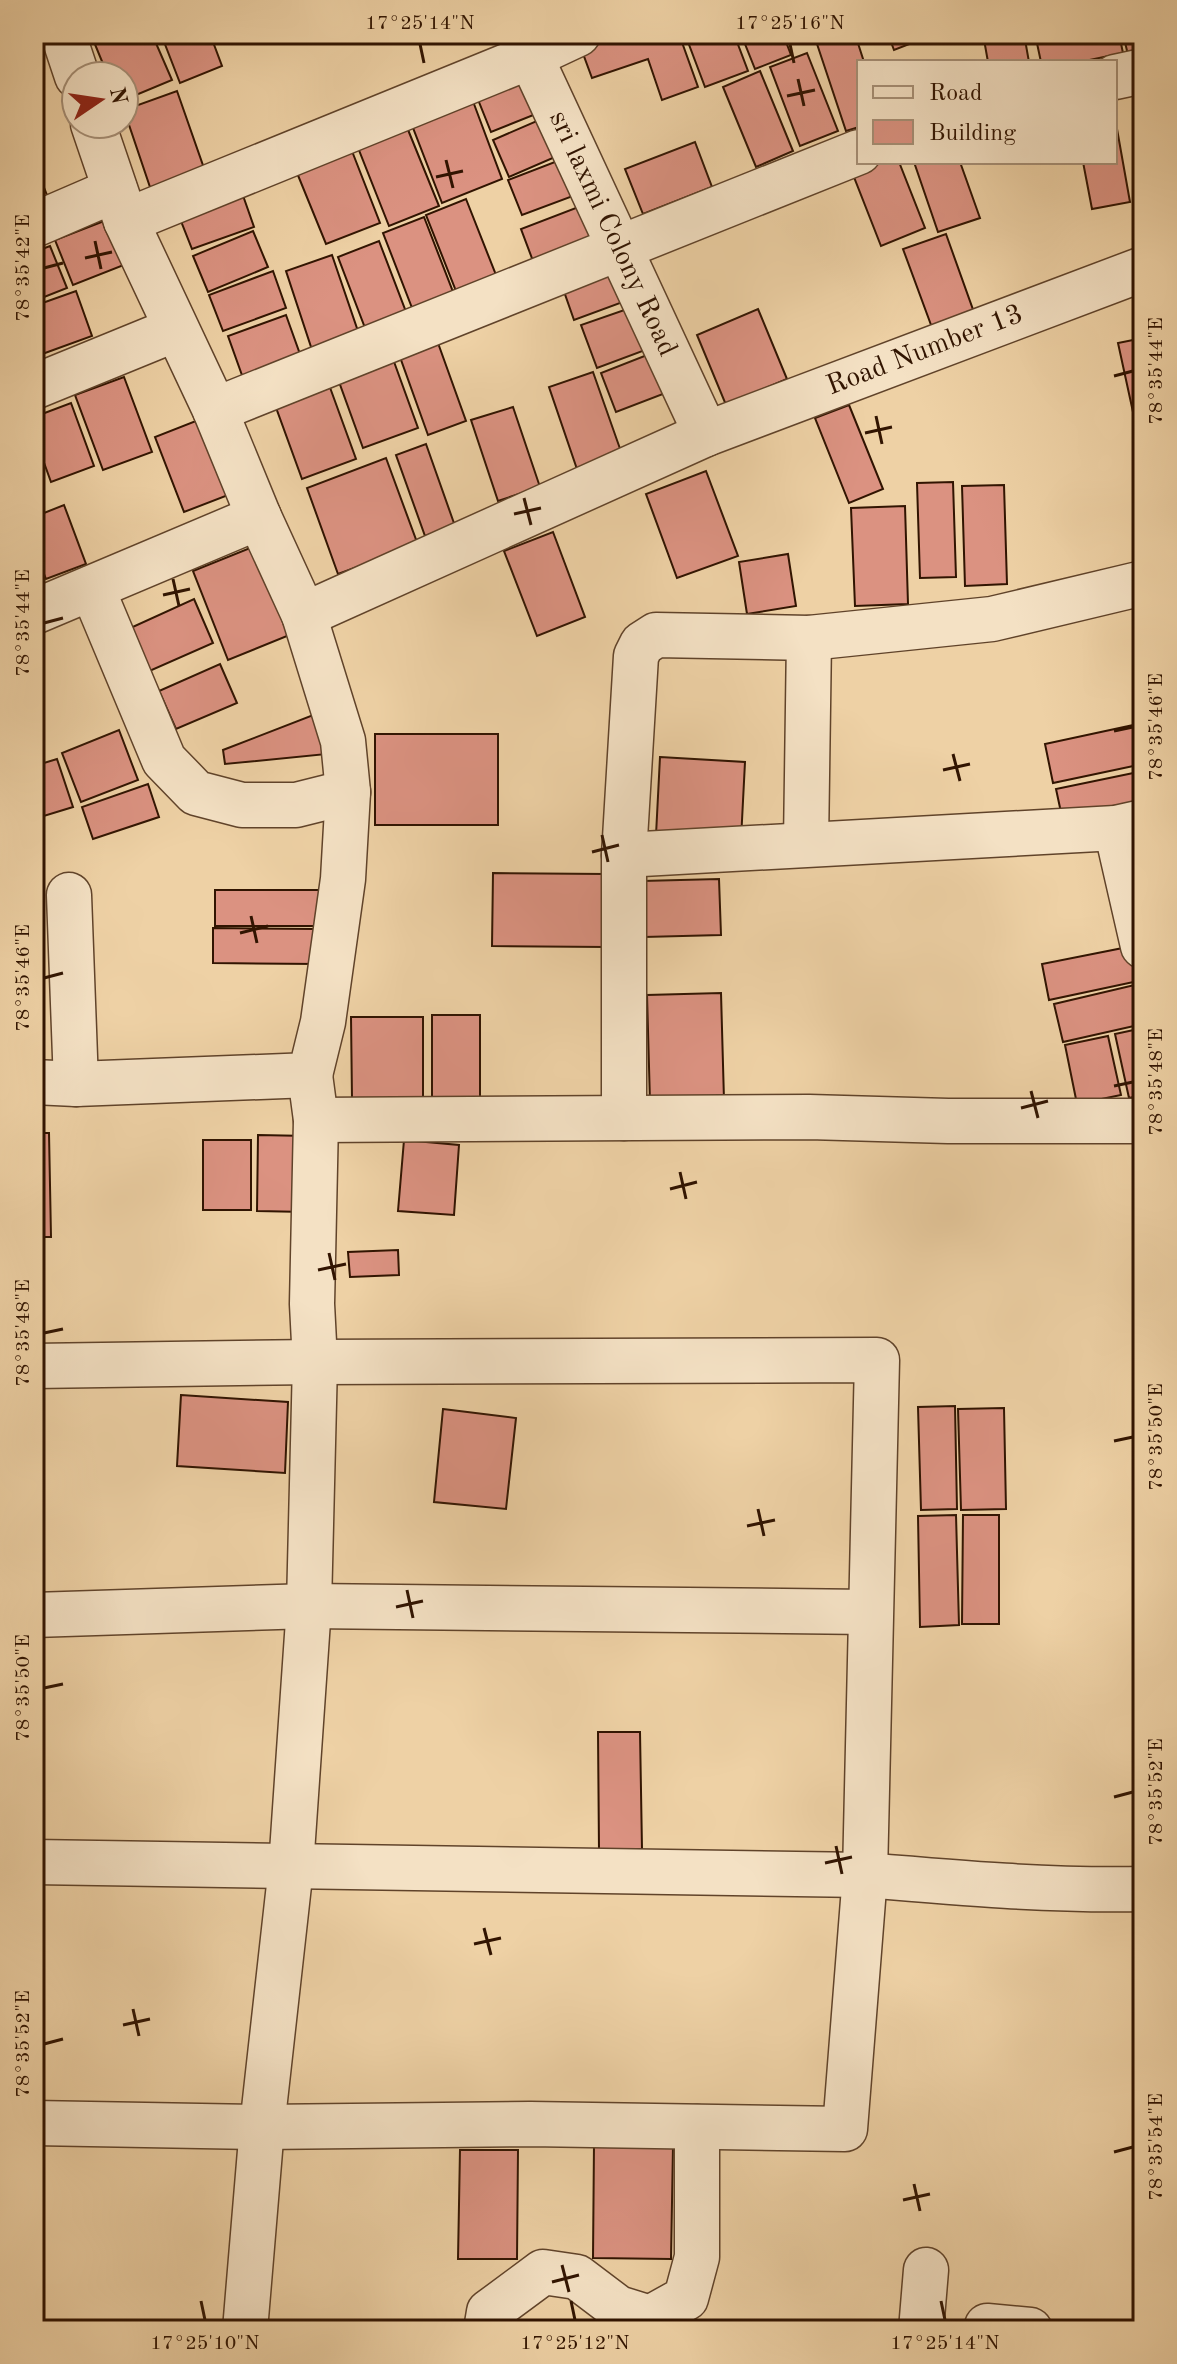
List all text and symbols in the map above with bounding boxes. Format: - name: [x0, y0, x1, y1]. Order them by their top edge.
- text: 17°25'14"N: [365, 14, 475, 34]
- text: 17°25'16"N: [735, 14, 845, 34]
- north arrow: [60, 60, 140, 140]
- legend: [857, 60, 1117, 164]
- text: Road: [929, 82, 982, 106]
- text: N: [105, 85, 130, 107]
- street label: sri laxmi Colony Road: [543, 107, 681, 361]
- text: Building: [929, 122, 1016, 146]
- text: 78°35'42"E: [14, 214, 34, 322]
- street label: Road Number 13: [823, 301, 1027, 401]
- text: 78°35'44"E: [1147, 317, 1167, 425]
- text: 78°35'44"E: [14, 569, 34, 677]
- text: 78°35'46"E: [1147, 673, 1167, 781]
- text: 78°35'46"E: [14, 924, 34, 1032]
- text: 78°35'48"E: [1147, 1028, 1167, 1136]
- text: 78°35'48"E: [14, 1279, 34, 1387]
- text: 78°35'50"E: [1147, 1383, 1167, 1491]
- text: 78°35'50"E: [14, 1634, 34, 1742]
- text: 78°35'52"E: [1147, 1738, 1167, 1846]
- text: 78°35'52"E: [14, 1990, 34, 2098]
- text: 78°35'54"E: [1147, 2093, 1167, 2201]
- text: 17°25'10"N: [150, 2334, 260, 2354]
- text: 17°25'12"N: [520, 2334, 630, 2354]
- text: 17°25'14"N: [890, 2334, 1000, 2354]

